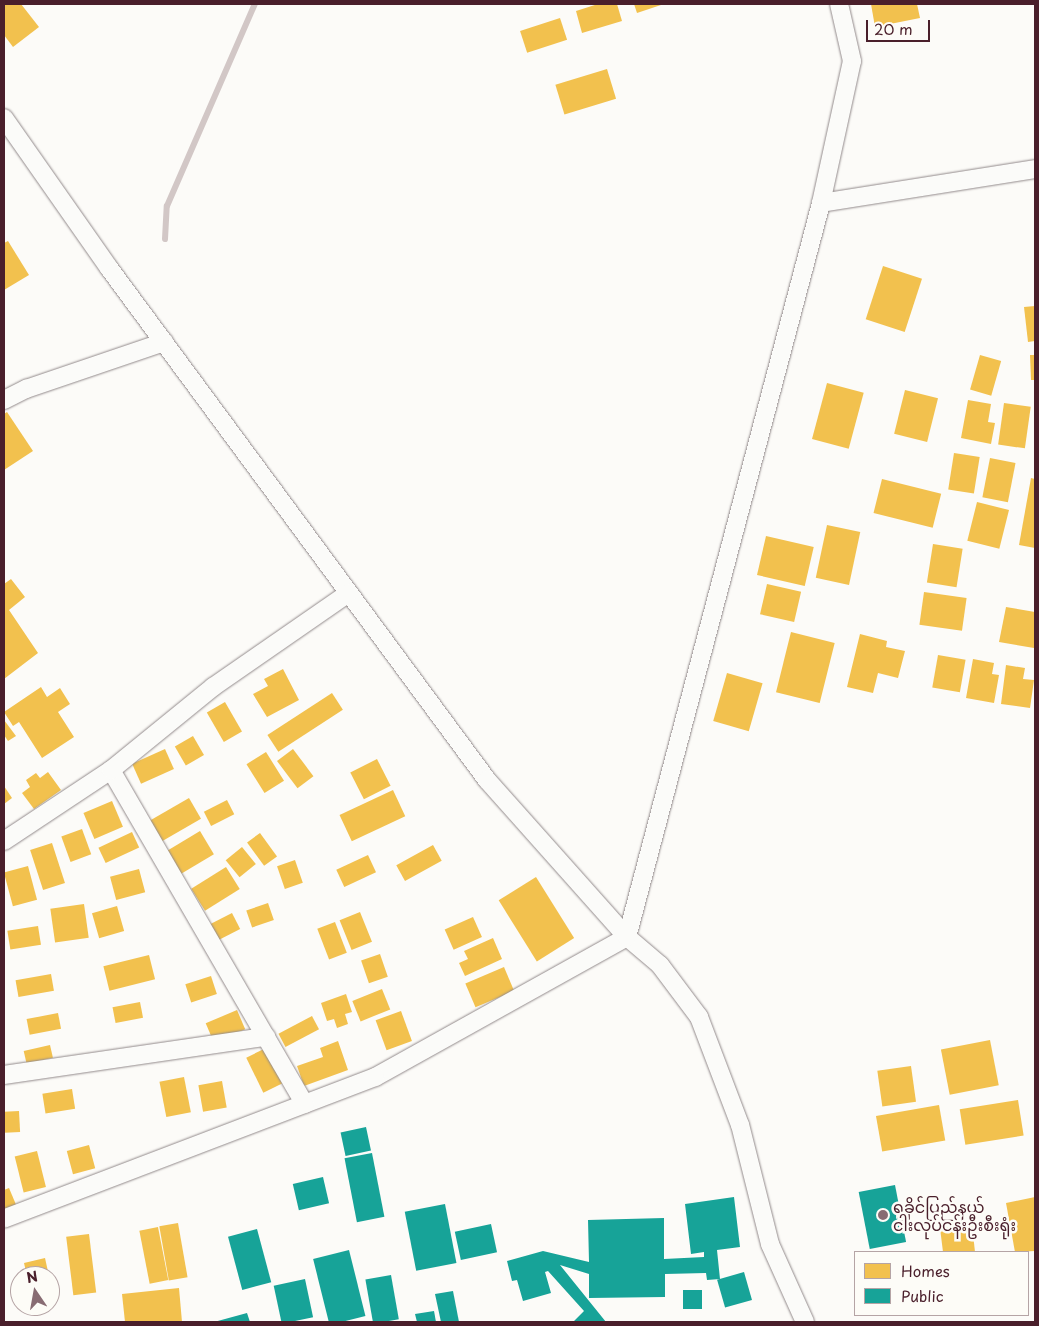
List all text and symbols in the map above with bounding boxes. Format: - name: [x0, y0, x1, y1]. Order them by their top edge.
- scale bar: [869, 10, 933, 42]
- text: 20 m: [874, 17, 913, 40]
- place label: ရခိုင်ပြည်နယ် ငါးလုပ်ငန်းဦးစီးရုံး: [893, 1196, 1016, 1234]
- marker: ရခိုင်ပြည်နယ် ငါးလုပ်ငန်းဦးစီးရုံး: [877, 1209, 889, 1221]
- legend: [854, 1251, 1029, 1316]
- text: Homes: [901, 1259, 950, 1282]
- text: N: [24, 1265, 40, 1288]
- north arrow: [10, 1266, 60, 1316]
- text: Public: [901, 1284, 944, 1307]

